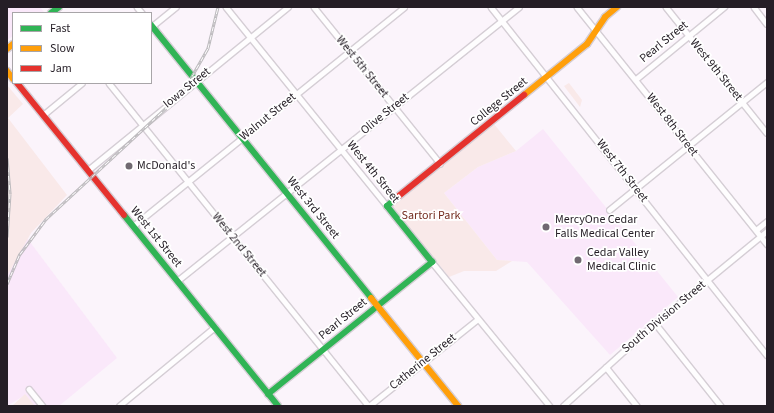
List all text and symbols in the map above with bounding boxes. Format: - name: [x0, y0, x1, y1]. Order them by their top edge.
- legend: [12, 12, 152, 84]
- street label: Pearl Street: [637, 18, 691, 66]
- text: Fast: [50, 20, 70, 37]
- street label: West 5th Street: [333, 33, 391, 101]
- street label: West 9th Street: [687, 36, 745, 104]
- text: Slow: [50, 40, 75, 57]
- text: Jam: [50, 60, 72, 77]
- street label: Iowa Street: [160, 65, 214, 111]
- street label: College Street: [467, 75, 531, 129]
- street label: Walnut Street: [237, 90, 299, 144]
- street label: Olive Street: [358, 90, 412, 138]
- street label: West 8th Street: [643, 91, 701, 159]
- street label: West 7th Street: [593, 137, 651, 205]
- street label: West 4th Street: [344, 138, 402, 206]
- place label: McDonald's: [137, 159, 195, 173]
- marker: McDonald's: [124, 161, 134, 171]
- street label: West 3rd Street: [284, 174, 342, 242]
- street label: West 1st Street: [127, 204, 185, 270]
- park label: Sartori Park: [402, 209, 460, 223]
- street label: West 2nd Street: [209, 210, 269, 280]
- place label: MercyOne Cedar Falls Medical Center: [555, 213, 655, 241]
- marker: MercyOne Cedar Falls Medical Center: [540, 221, 552, 233]
- place label: Cedar Valley Medical Clinic: [587, 246, 656, 274]
- marker: Cedar Valley Medical Clinic: [572, 254, 584, 266]
- street label: South Division Street: [619, 278, 709, 356]
- street label: Pearl Street: [316, 295, 370, 343]
- street label: Catherine Street: [387, 331, 459, 393]

